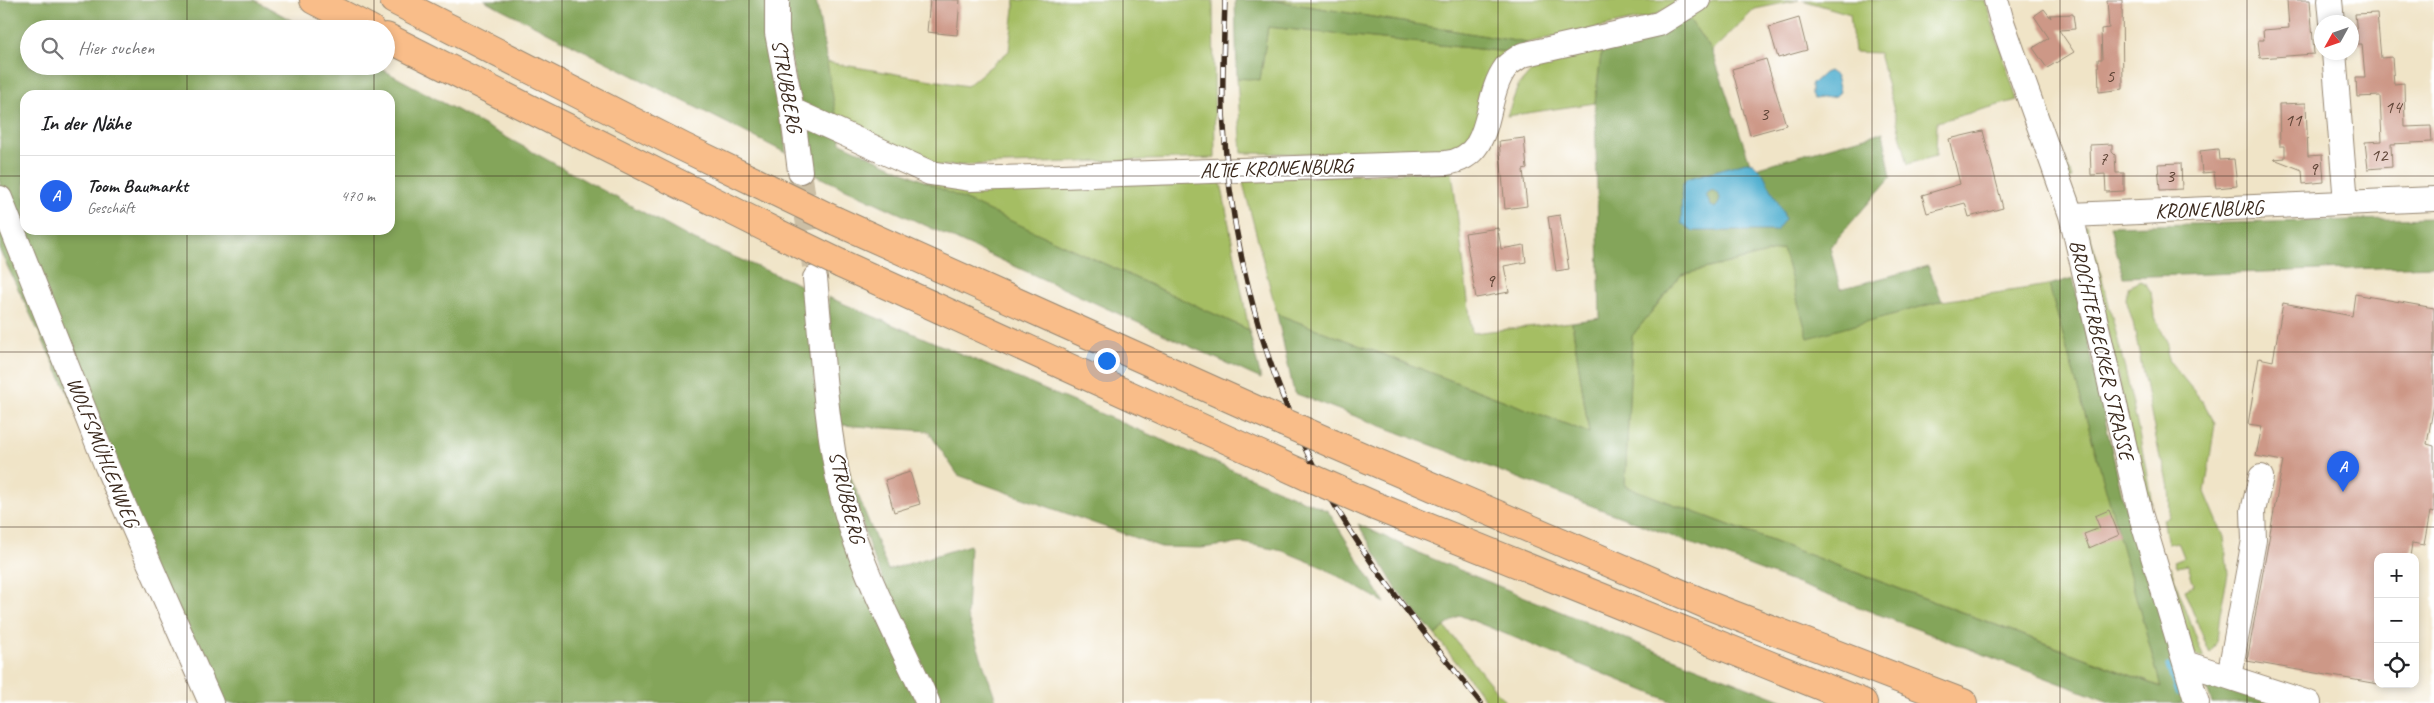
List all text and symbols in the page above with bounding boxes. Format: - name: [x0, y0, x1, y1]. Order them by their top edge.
- north arrow: [2314, 15, 2359, 60]
- search box: [20, 20, 395, 75]
- icon: search: [38, 34, 66, 62]
- text: Hier suchen: [78, 36, 154, 60]
- street label: STRUBBERG: [766, 38, 808, 137]
- house number: 5: [2106, 64, 2116, 88]
- house number: 14: [2384, 95, 2404, 119]
- house number: 3: [1760, 102, 1770, 126]
- house number: 11: [2284, 108, 2303, 132]
- text: In der Nähe: [40, 110, 130, 136]
- house number: 12: [2370, 143, 2389, 167]
- house number: 7: [2099, 147, 2109, 171]
- street label: ALTE KRONENBURG: [1199, 152, 1356, 184]
- house number: 9: [2309, 157, 2319, 181]
- house number: 3: [2166, 164, 2176, 188]
- text: Toom Baumarkt: [87, 174, 188, 198]
- text: A: [52, 186, 60, 206]
- text: 470 m: [341, 186, 375, 206]
- street label: KRONENBURG: [2155, 194, 2266, 224]
- text: Geschäft: [87, 198, 135, 218]
- street label: BROCHTERBECKER STRASSE: [2064, 237, 2141, 465]
- house number: 9: [1486, 269, 1496, 293]
- your location: [1094, 348, 1120, 374]
- street label: WOLFSMÜHLENWEG: [61, 373, 146, 533]
- street label: STRUBBERG: [823, 448, 872, 548]
- pin: A: [2327, 451, 2359, 492]
- map controls: [2374, 553, 2419, 688]
- button: +: [2374, 553, 2419, 598]
- button: −: [2374, 598, 2419, 643]
- button: locate: [2374, 643, 2419, 688]

